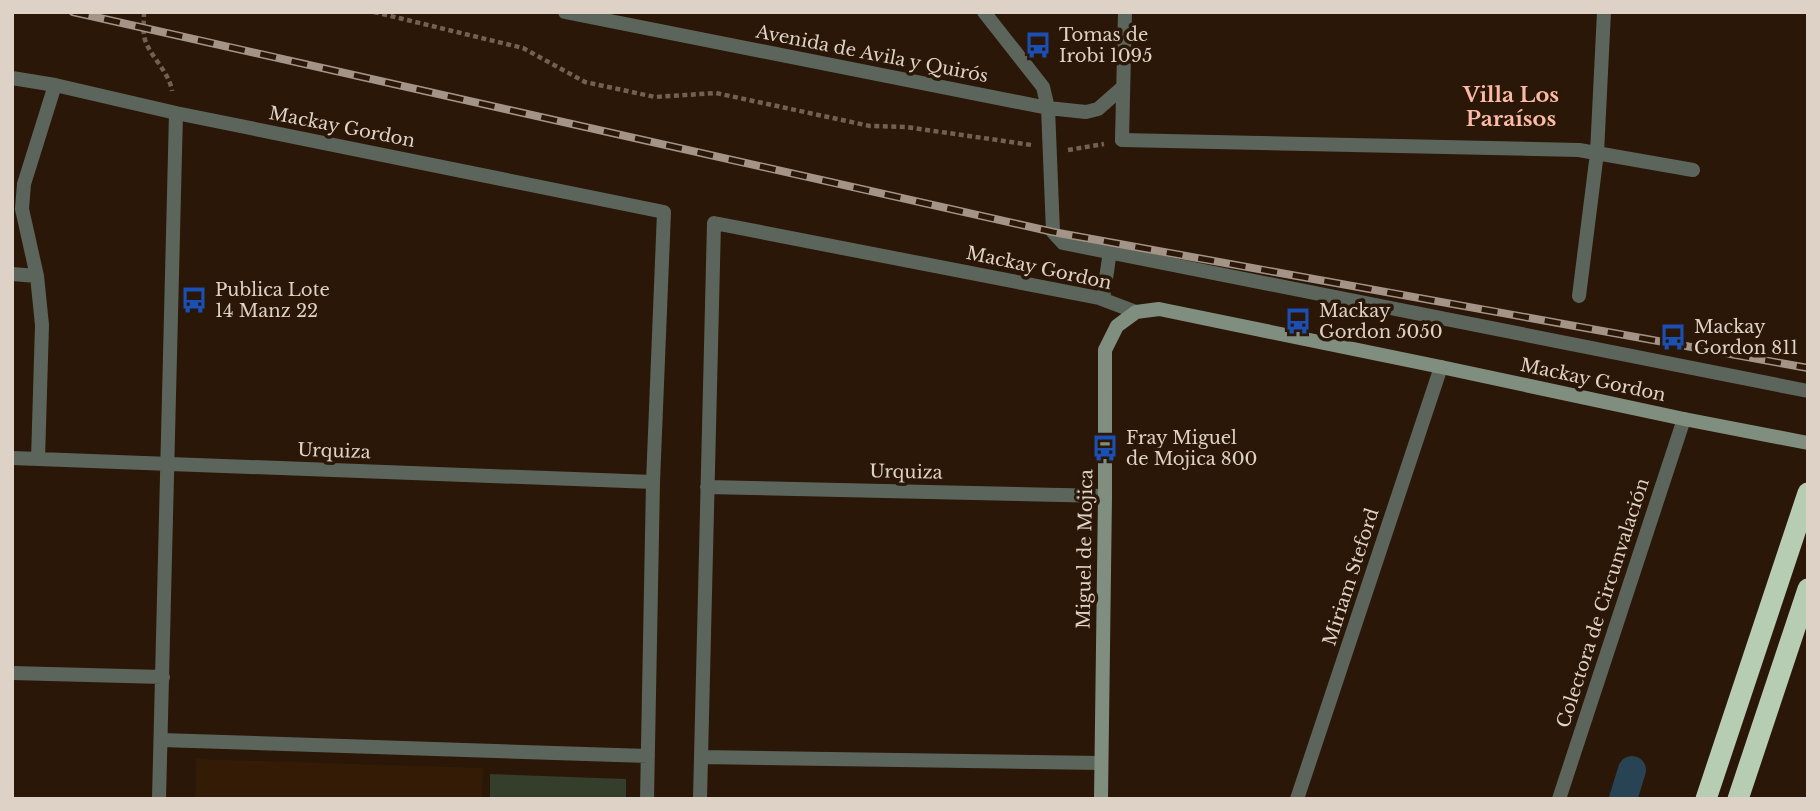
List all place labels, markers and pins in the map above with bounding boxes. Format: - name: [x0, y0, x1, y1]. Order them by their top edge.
- place label: Tomas de Irobi 1095: [1059, 24, 1152, 67]
- bus stop icon: Tomas de Irobi 1095: [1023, 30, 1053, 60]
- place label: Publica Lote 14 Manz 22: [215, 279, 330, 322]
- bus stop icon: Publica Lote 14 Manz 22: [179, 285, 209, 315]
- place label: Mackay Gordon 5050: [1319, 300, 1442, 343]
- bus stop icon: Mackay Gordon 5050: [1283, 306, 1313, 336]
- place label: Mackay Gordon 811: [1694, 316, 1798, 359]
- bus stop icon: Mackay Gordon 811: [1658, 322, 1688, 352]
- place label: Fray Miguel de Mojica 800: [1126, 427, 1257, 470]
- bus stop icon: Fray Miguel de Mojica 800: [1090, 433, 1120, 463]

